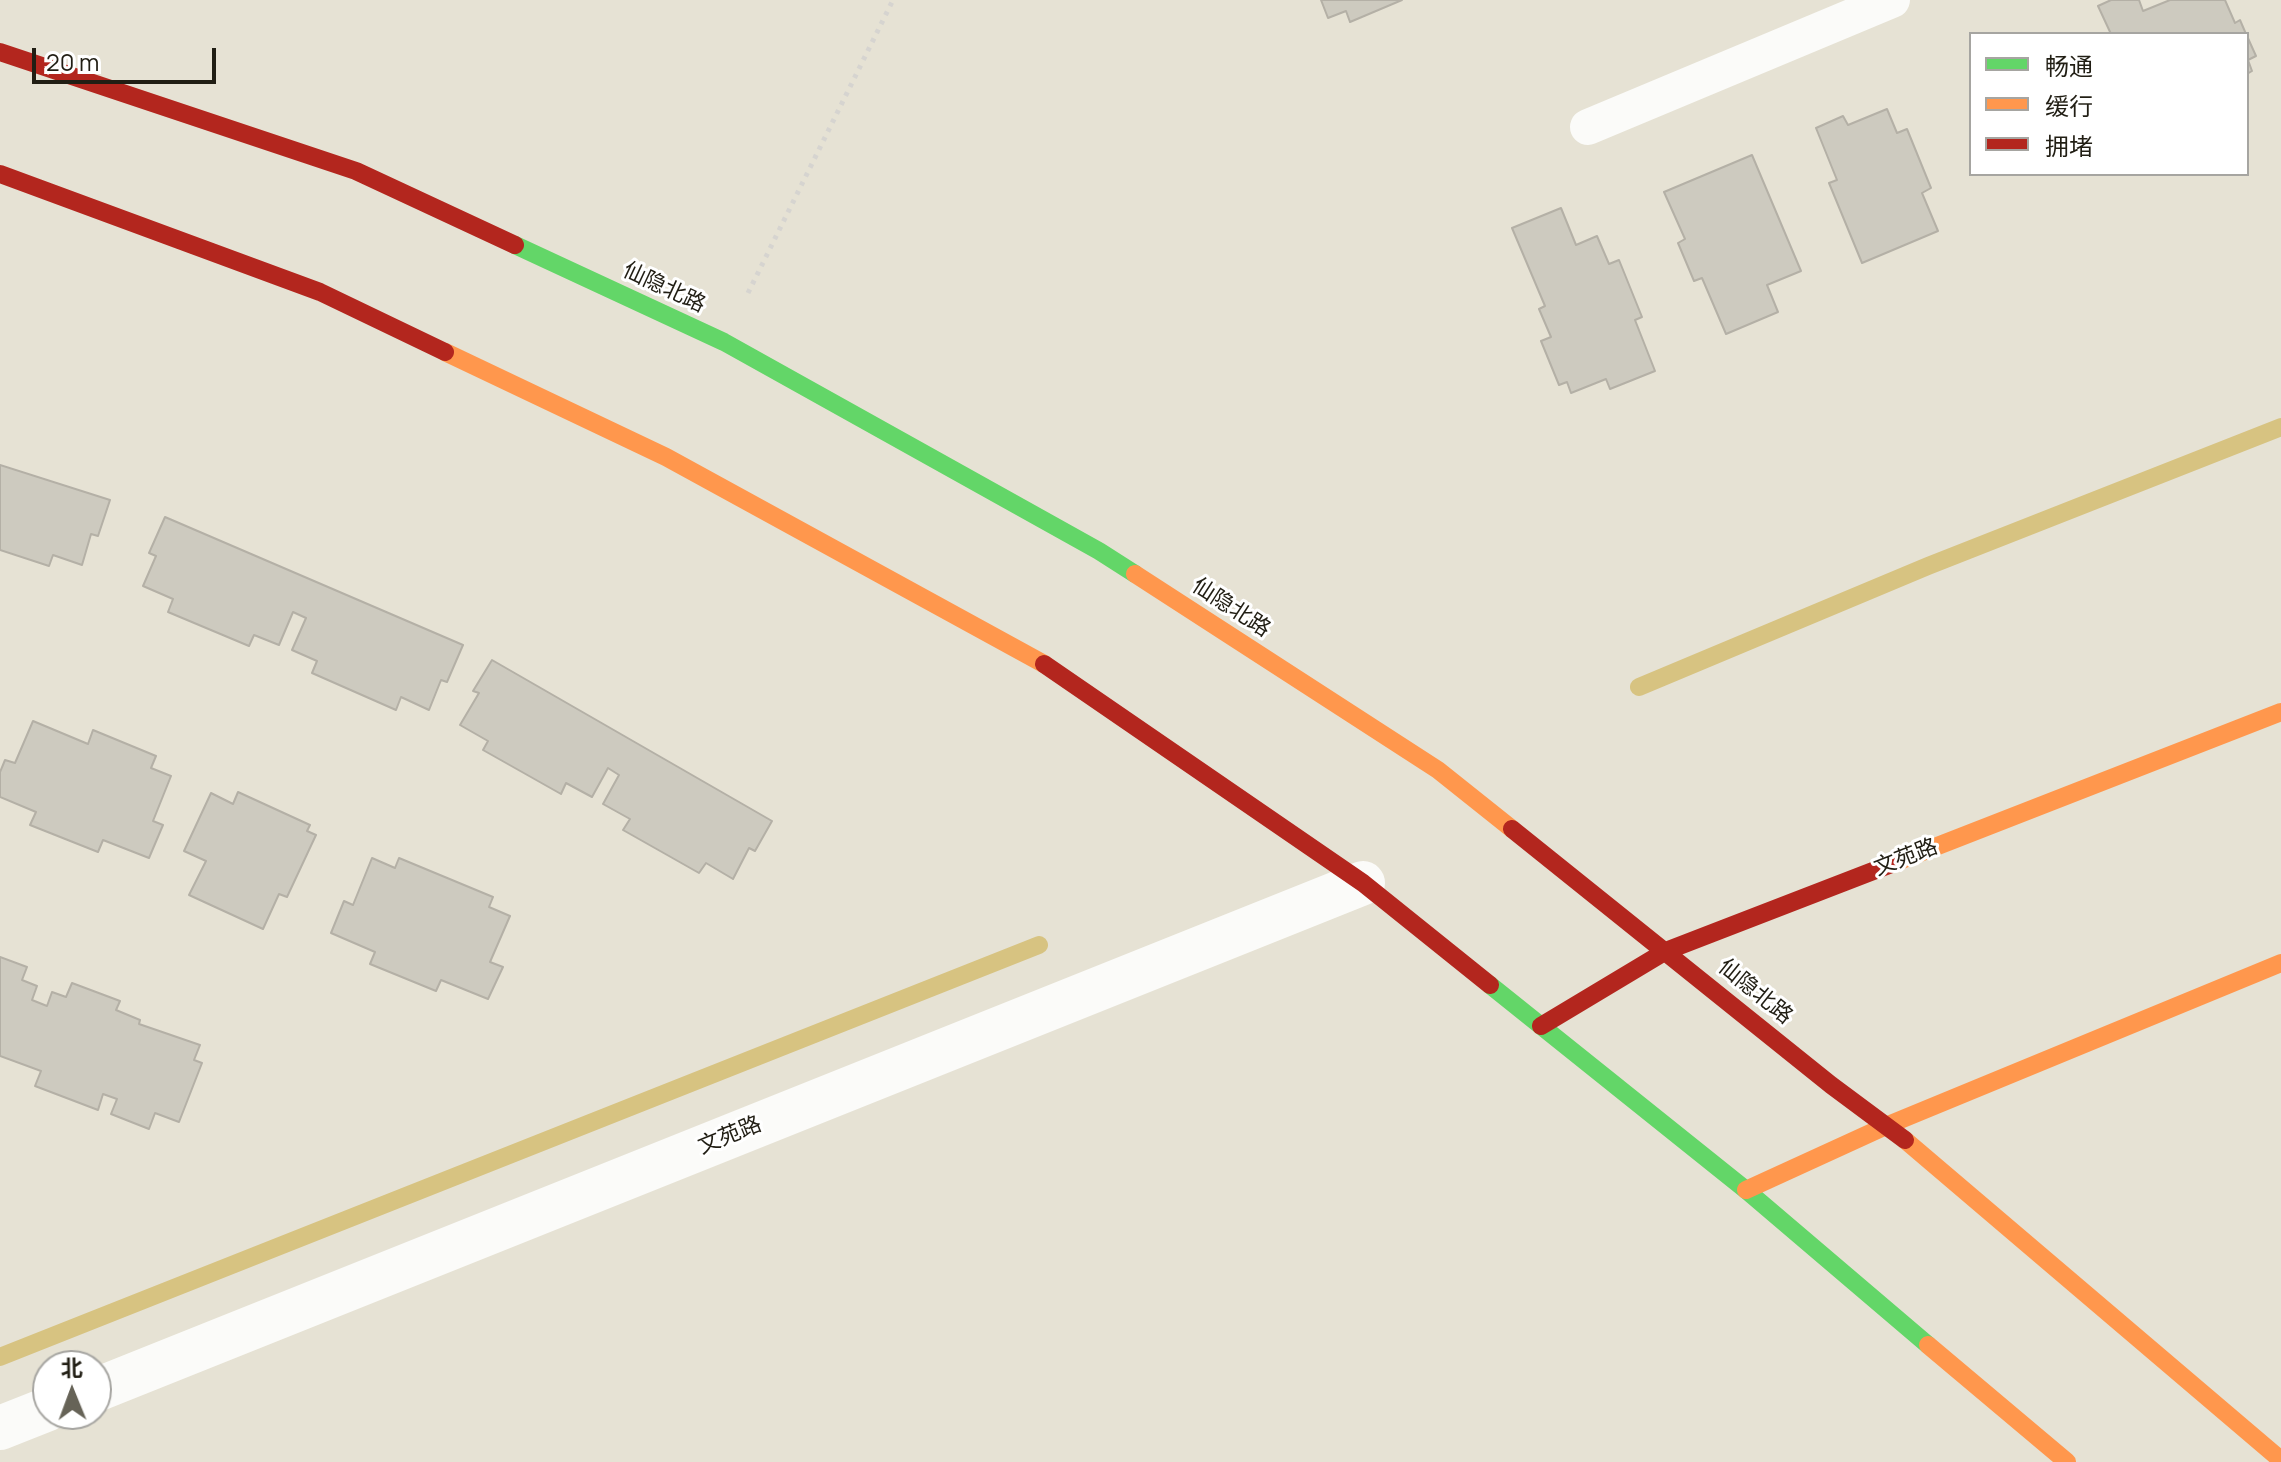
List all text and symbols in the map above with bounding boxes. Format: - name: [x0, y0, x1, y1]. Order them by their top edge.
- scale bar: [36, 32, 220, 82]
- legend: [1969, 32, 2249, 176]
- text: 20 m: [46, 45, 99, 78]
- text: 畅通: [2045, 49, 2093, 82]
- text: 缓行: [2045, 89, 2093, 122]
- text: 拥堵: [2045, 129, 2093, 162]
- street label: 仙隐北路: [619, 257, 709, 319]
- street label: 仙隐北路: [1187, 573, 1275, 643]
- street label: 文苑路: [1870, 834, 1942, 882]
- street label: 仙隐北路: [1712, 954, 1798, 1030]
- street label: 文苑路: [694, 1111, 766, 1161]
- north arrow: [32, 1350, 112, 1430]
- text: 北: [60, 1353, 83, 1383]

